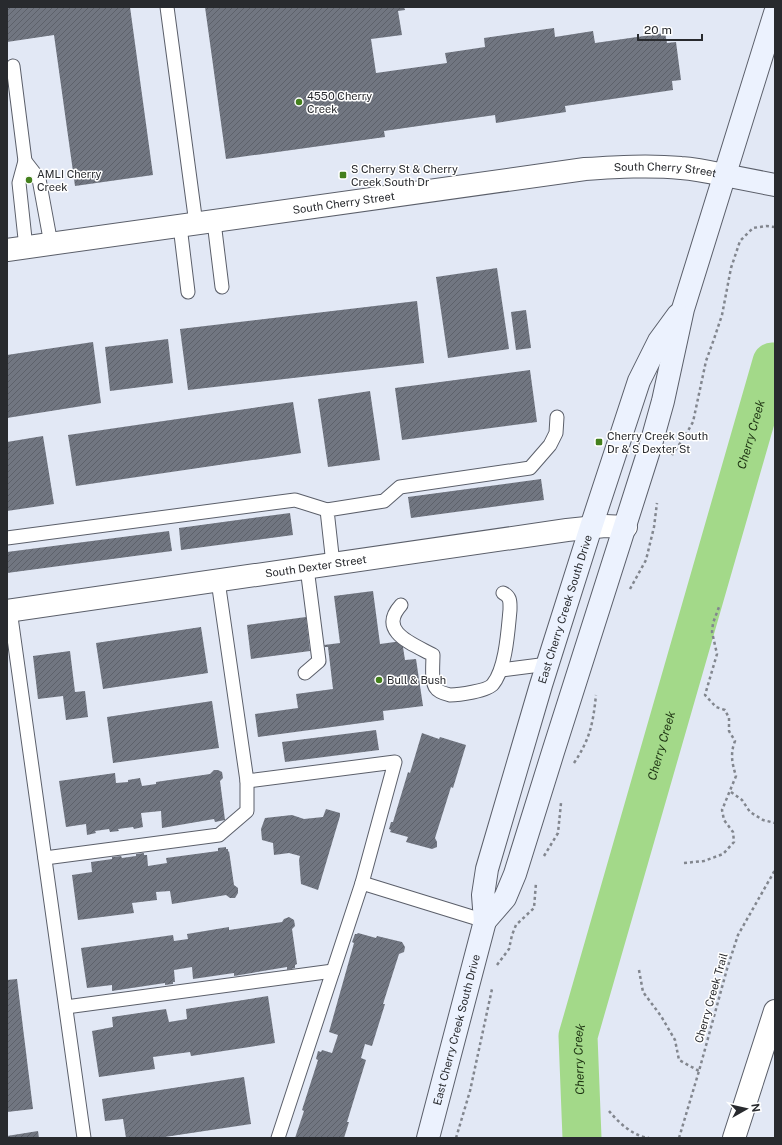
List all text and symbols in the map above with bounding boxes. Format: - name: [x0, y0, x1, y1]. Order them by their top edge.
- scale bar: [638, 16, 702, 42]
- text: 20 m: [644, 23, 672, 37]
- place label: 4550 Cherry Creek: [307, 90, 372, 115]
- marker: 4550 Cherry Creek: [294, 97, 304, 107]
- street label: South Cherry Street: [614, 160, 718, 179]
- place label: S Cherry St & Cherry Creek South Dr: [351, 163, 458, 188]
- place label: AMLI Cherry Creek: [37, 168, 102, 193]
- marker: S Cherry St & Cherry Creek South Dr: [338, 170, 348, 180]
- marker: AMLI Cherry Creek: [24, 175, 34, 185]
- street label: South Cherry Street: [292, 190, 395, 216]
- water label: Cherry Creek: [735, 398, 768, 471]
- place label: Cherry Creek South Dr & S Dexter St: [607, 430, 708, 455]
- marker: Cherry Creek South Dr & S Dexter St: [594, 437, 604, 447]
- street label: East Cherry Creek South Drive: [536, 533, 594, 685]
- street label: South Dexter Street: [264, 553, 367, 580]
- place label: Bull & Bush: [387, 674, 446, 686]
- marker: Bull & Bush: [374, 675, 384, 685]
- water label: Cherry Creek: [645, 709, 678, 782]
- street label: Cherry Creek Trail: [692, 952, 730, 1044]
- street label: East Cherry Creek South Drive: [431, 953, 482, 1106]
- water label: Cherry Creek: [571, 1021, 588, 1095]
- north arrow: [726, 1089, 766, 1129]
- text: N: [749, 1103, 762, 1113]

